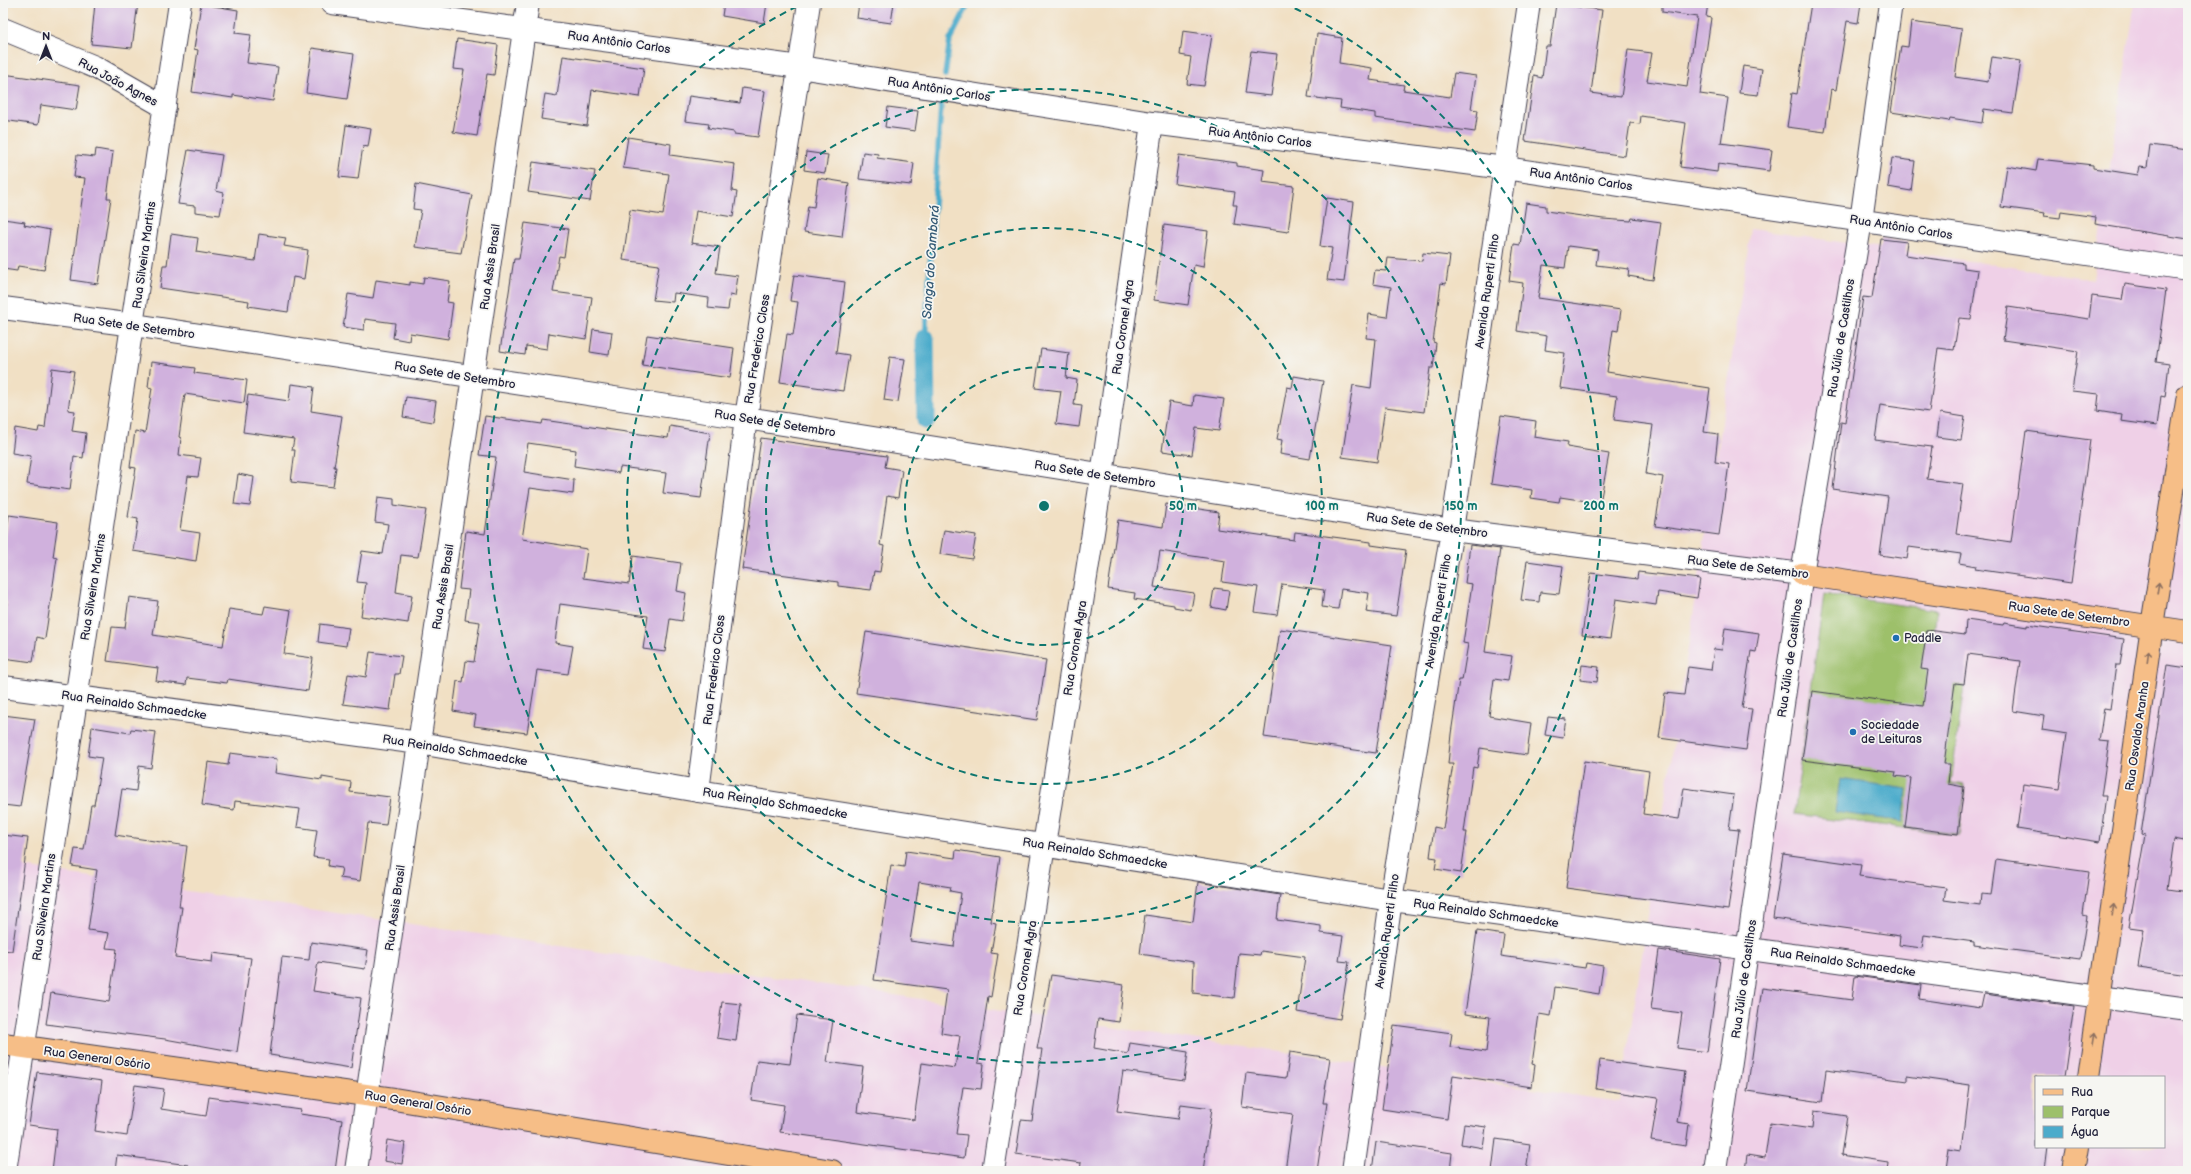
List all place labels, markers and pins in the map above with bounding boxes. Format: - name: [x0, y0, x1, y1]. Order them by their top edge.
- centre of rings: [1037, 499, 1051, 513]
- place label: Paddle: [1904, 631, 1941, 646]
- marker: Paddle: [1891, 633, 1901, 643]
- place label: Sociedade de Leituras: [1861, 718, 1922, 747]
- marker: Sociedade de Leituras: [1848, 727, 1858, 737]

